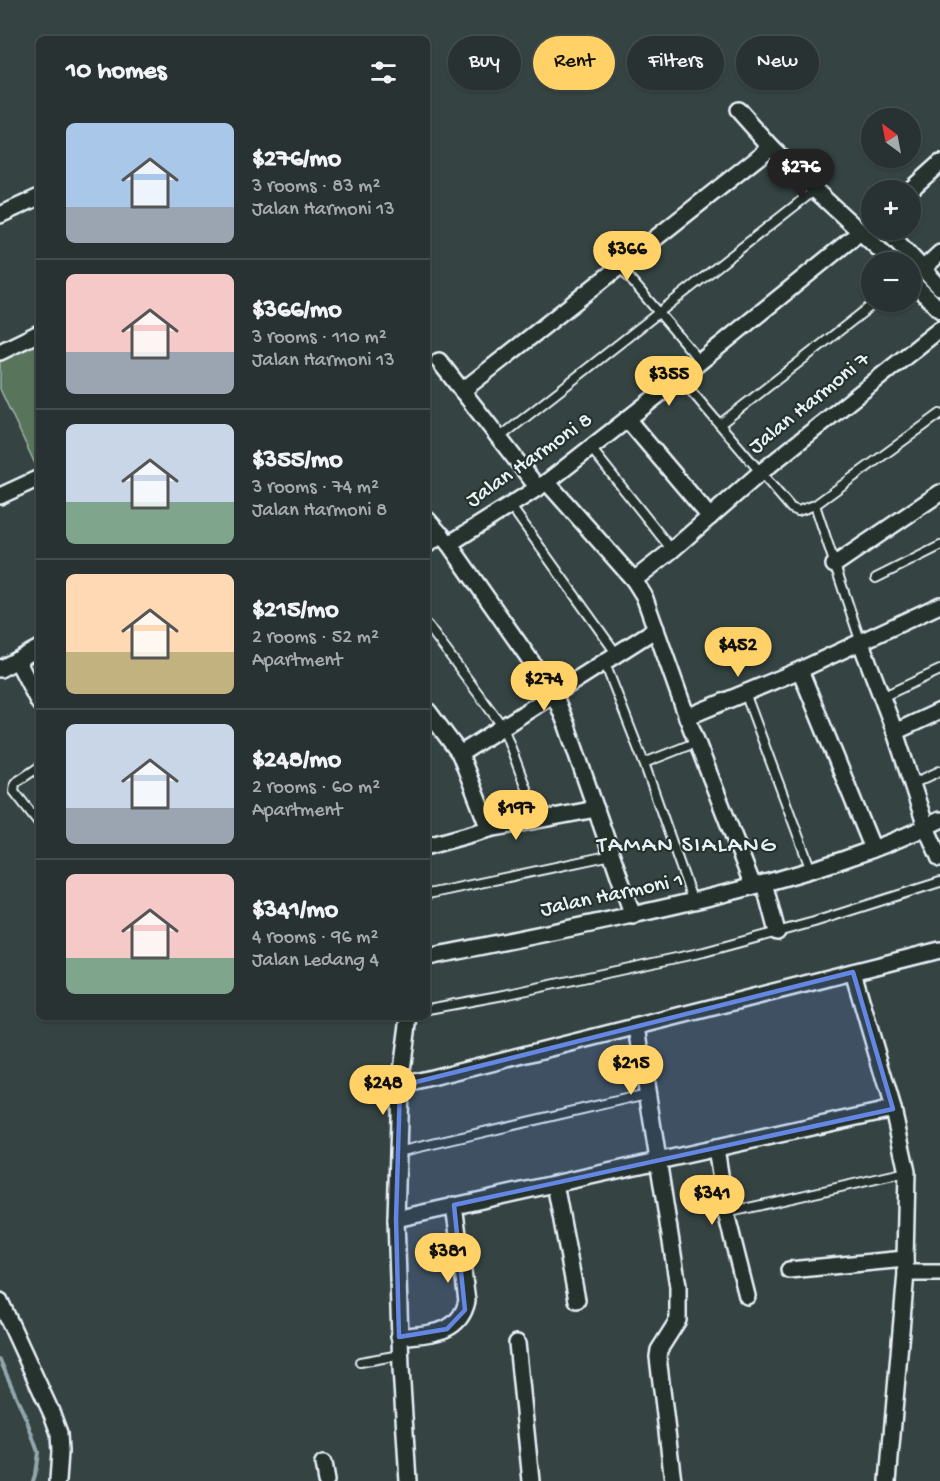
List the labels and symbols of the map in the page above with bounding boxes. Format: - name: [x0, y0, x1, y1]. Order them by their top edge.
- north arrow: [861, 108, 921, 168]
- pin: $276: [765, 149, 837, 200]
- pin: $366: [591, 231, 663, 282]
- street label: Jalan Harmoni 7: [744, 347, 876, 461]
- pin: $355: [633, 356, 705, 407]
- street label: Jalan Harmoni 8: [462, 408, 598, 514]
- pin: $452: [702, 627, 774, 678]
- pin: $274: [508, 661, 580, 712]
- pin: $197: [480, 790, 552, 841]
- district label: TAMAN SIALANG: [595, 832, 777, 861]
- street label: Jalan Harmoni 1: [538, 868, 686, 924]
- pin: $215: [595, 1045, 667, 1096]
- pin: $248: [347, 1065, 419, 1116]
- pin: $341: [676, 1175, 748, 1226]
- pin: $381: [412, 1233, 484, 1284]

